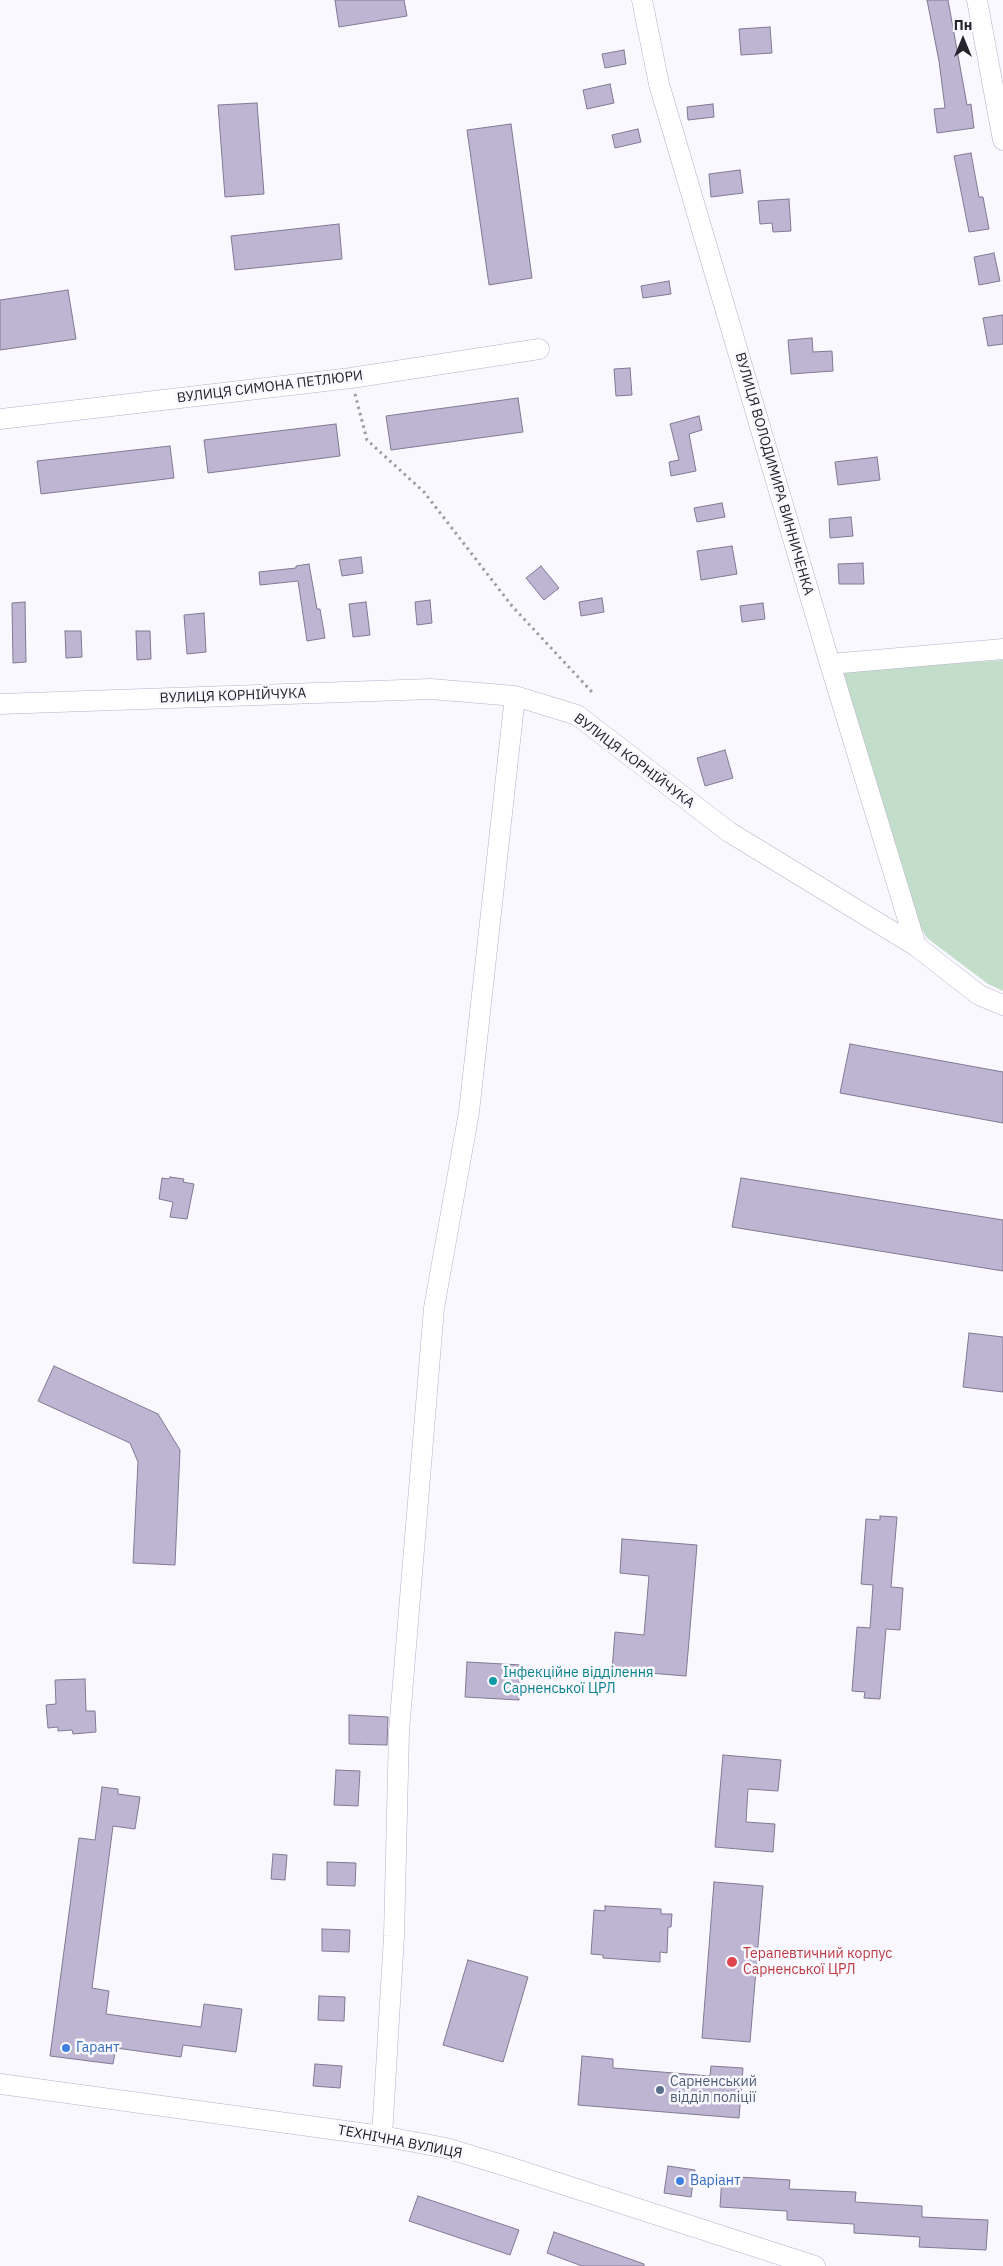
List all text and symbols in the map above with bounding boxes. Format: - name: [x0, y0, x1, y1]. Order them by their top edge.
- north arrow: [938, 15, 988, 65]
- text: Пн: [954, 16, 972, 34]
- street label: ВУЛИЦЯ ВОЛОДИМИРА ВИННИЧЕНКА: [731, 351, 817, 597]
- street label: ВУЛИЦЯ СИМОНА ПЕТЛЮРИ: [176, 367, 364, 407]
- street label: ВУЛИЦЯ КОРНІЙЧУКА: [159, 685, 307, 707]
- street label: ВУЛИЦЯ КОРНІЙЧУКА: [570, 710, 698, 812]
- place label: Інфекційне відділення Сарненської ЦРЛ: [503, 1665, 653, 1698]
- marker: Інфекційне відділення Сарненської ЦРЛ: [487, 1675, 499, 1687]
- place label: Терапевтичний корпус Сарненської ЦРЛ: [743, 1946, 892, 1978]
- marker: Терапевтичний корпус Сарненської ЦРЛ: [725, 1955, 739, 1969]
- place label: Гарант: [76, 2040, 120, 2056]
- marker: Гарант: [60, 2042, 72, 2054]
- place label: Сарненський відділ поліції: [670, 2074, 757, 2106]
- marker: Сарненський відділ поліції: [654, 2084, 666, 2096]
- street label: ТЕХНІЧНА ВУЛИЦЯ: [336, 2122, 464, 2162]
- place label: Варіант: [690, 2173, 741, 2189]
- marker: Варіант: [674, 2175, 686, 2187]

